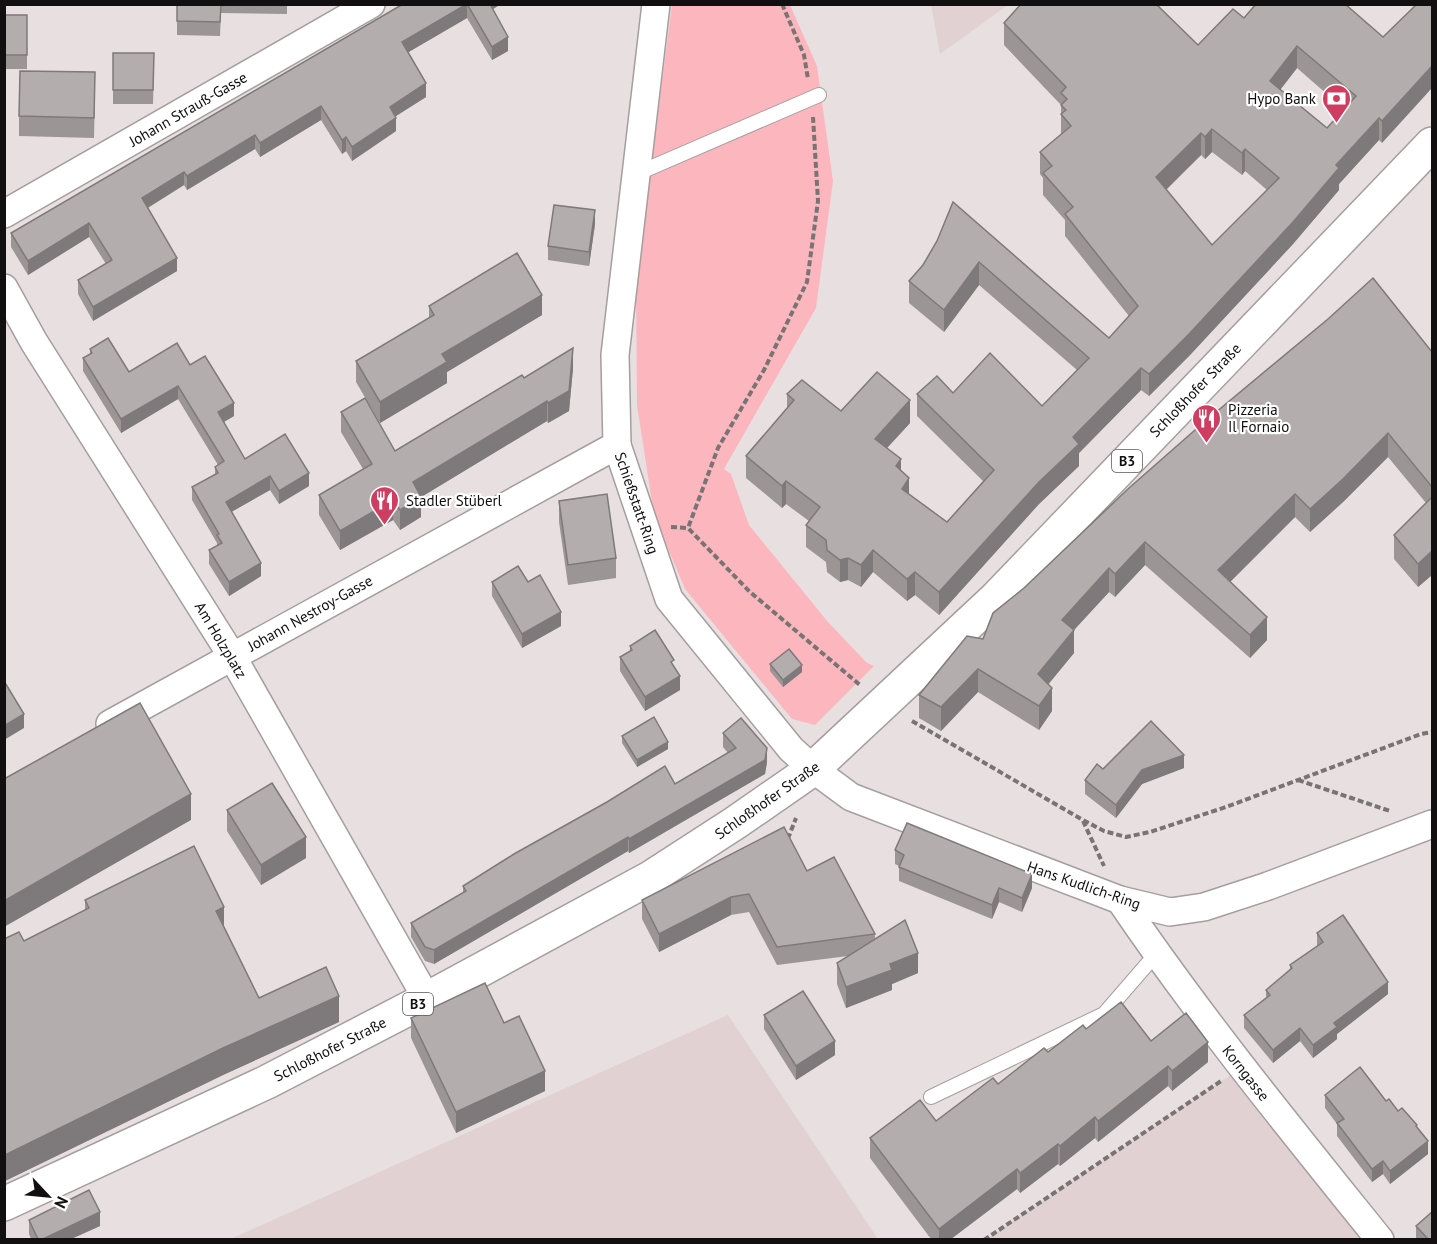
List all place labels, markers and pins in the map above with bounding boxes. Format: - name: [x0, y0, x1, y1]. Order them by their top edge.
- bank icon: Hypo Bank: [1321, 82, 1353, 124]
- place label: Hypo Bank: [1247, 89, 1317, 108]
- place label: Pizzeria Il Fornaio: [1228, 400, 1289, 436]
- restaurant icon: Pizzeria Il Fornaio: [1191, 402, 1223, 444]
- restaurant icon: Stadler Stüberl: [369, 484, 401, 526]
- place label: Stadler Stüberl: [406, 491, 503, 510]

